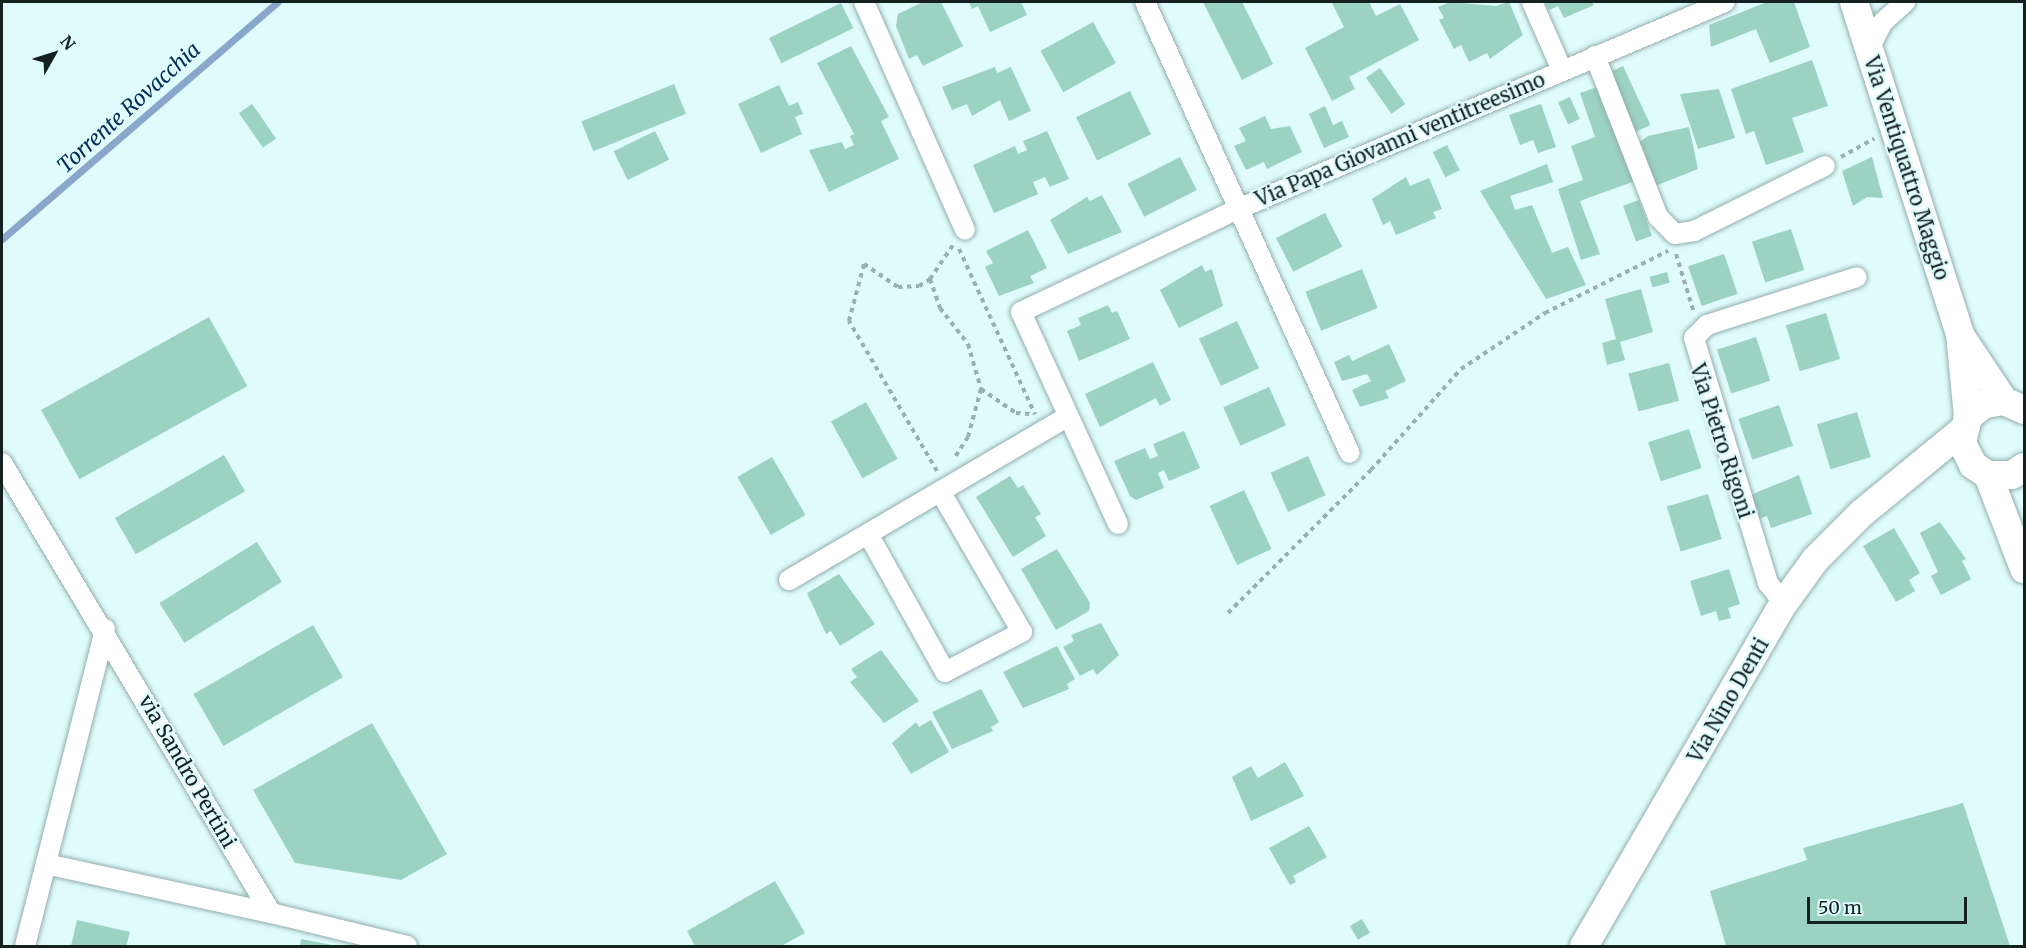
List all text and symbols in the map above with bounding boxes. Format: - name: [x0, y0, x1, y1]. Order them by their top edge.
- north arrow: [24, 24, 84, 84]
- text: N: [56, 31, 80, 54]
- water label: Torrente Rovacchia: [52, 37, 206, 179]
- street label: Via Ventiquattro Maggio: [1860, 53, 1954, 283]
- street label: Via Papa Giovanni ventitreesimo: [1252, 67, 1548, 211]
- street label: Via Pietro Rigoni: [1686, 361, 1758, 521]
- street label: Via Nino Denti: [1683, 633, 1773, 767]
- street label: via Sandro Pertini: [134, 690, 242, 852]
- scale bar: [1810, 885, 1970, 923]
- text: 50 m: [1818, 896, 1862, 919]

